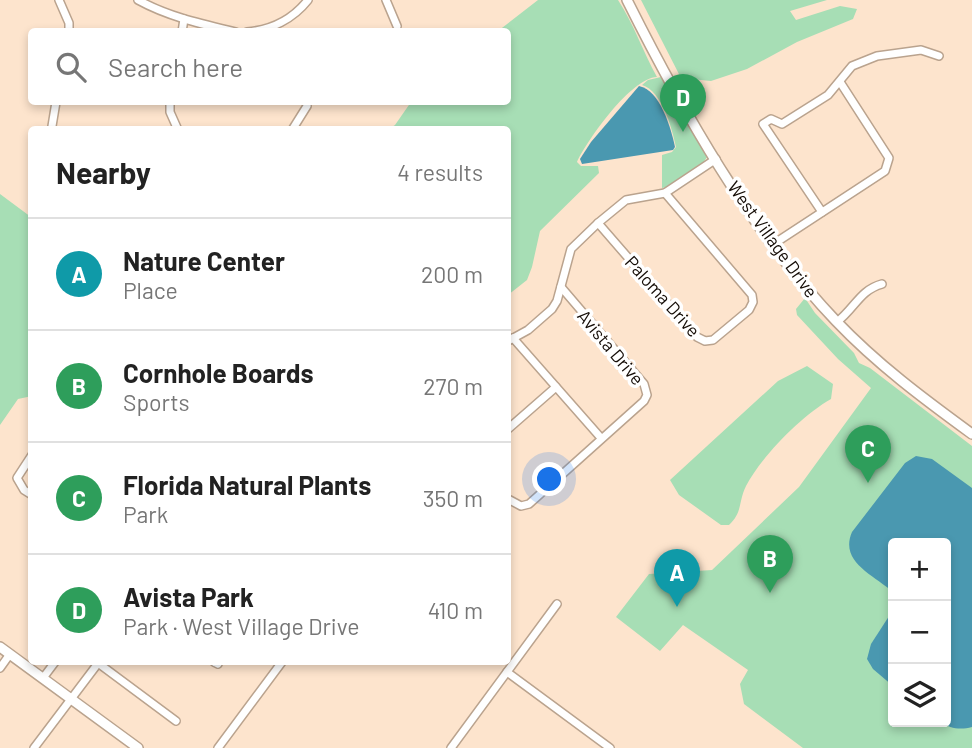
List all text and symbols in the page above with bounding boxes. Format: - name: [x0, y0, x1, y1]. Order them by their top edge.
- search box: [28, 28, 511, 105]
- icon: search: [52, 48, 90, 86]
- text: Search here: [108, 51, 243, 82]
- pin: D: [660, 74, 706, 132]
- text: Nearby: [56, 154, 151, 190]
- text: 4 results: [397, 158, 483, 186]
- street label: West Village Drive: [723, 176, 823, 302]
- text: Nature Center: [123, 245, 285, 276]
- street label: Paloma Drive: [621, 251, 705, 341]
- text: A: [71, 260, 87, 288]
- text: 200 m: [421, 260, 483, 288]
- text: Place: [123, 276, 178, 304]
- street label: Avista Drive: [573, 305, 649, 389]
- text: Cornhole Boards: [123, 357, 314, 388]
- text: B: [72, 372, 86, 400]
- text: 270 m: [423, 372, 483, 400]
- text: Sports: [123, 388, 190, 416]
- pin: C: [845, 425, 891, 483]
- your location: [532, 462, 566, 496]
- text: Florida Natural Plants: [123, 469, 371, 500]
- text: C: [72, 484, 86, 512]
- text: 350 m: [423, 484, 483, 512]
- text: Park: [123, 500, 168, 528]
- pin: B: [747, 535, 793, 593]
- map controls: [888, 538, 951, 727]
- button: +: [888, 538, 951, 601]
- pin: A: [654, 549, 700, 607]
- text: Avista Park: [123, 581, 254, 612]
- text: D: [72, 596, 86, 624]
- text: 410 m: [428, 596, 483, 624]
- button: −: [888, 601, 951, 664]
- text: Park · West Village Drive: [123, 612, 360, 640]
- button: layers: [888, 664, 951, 727]

